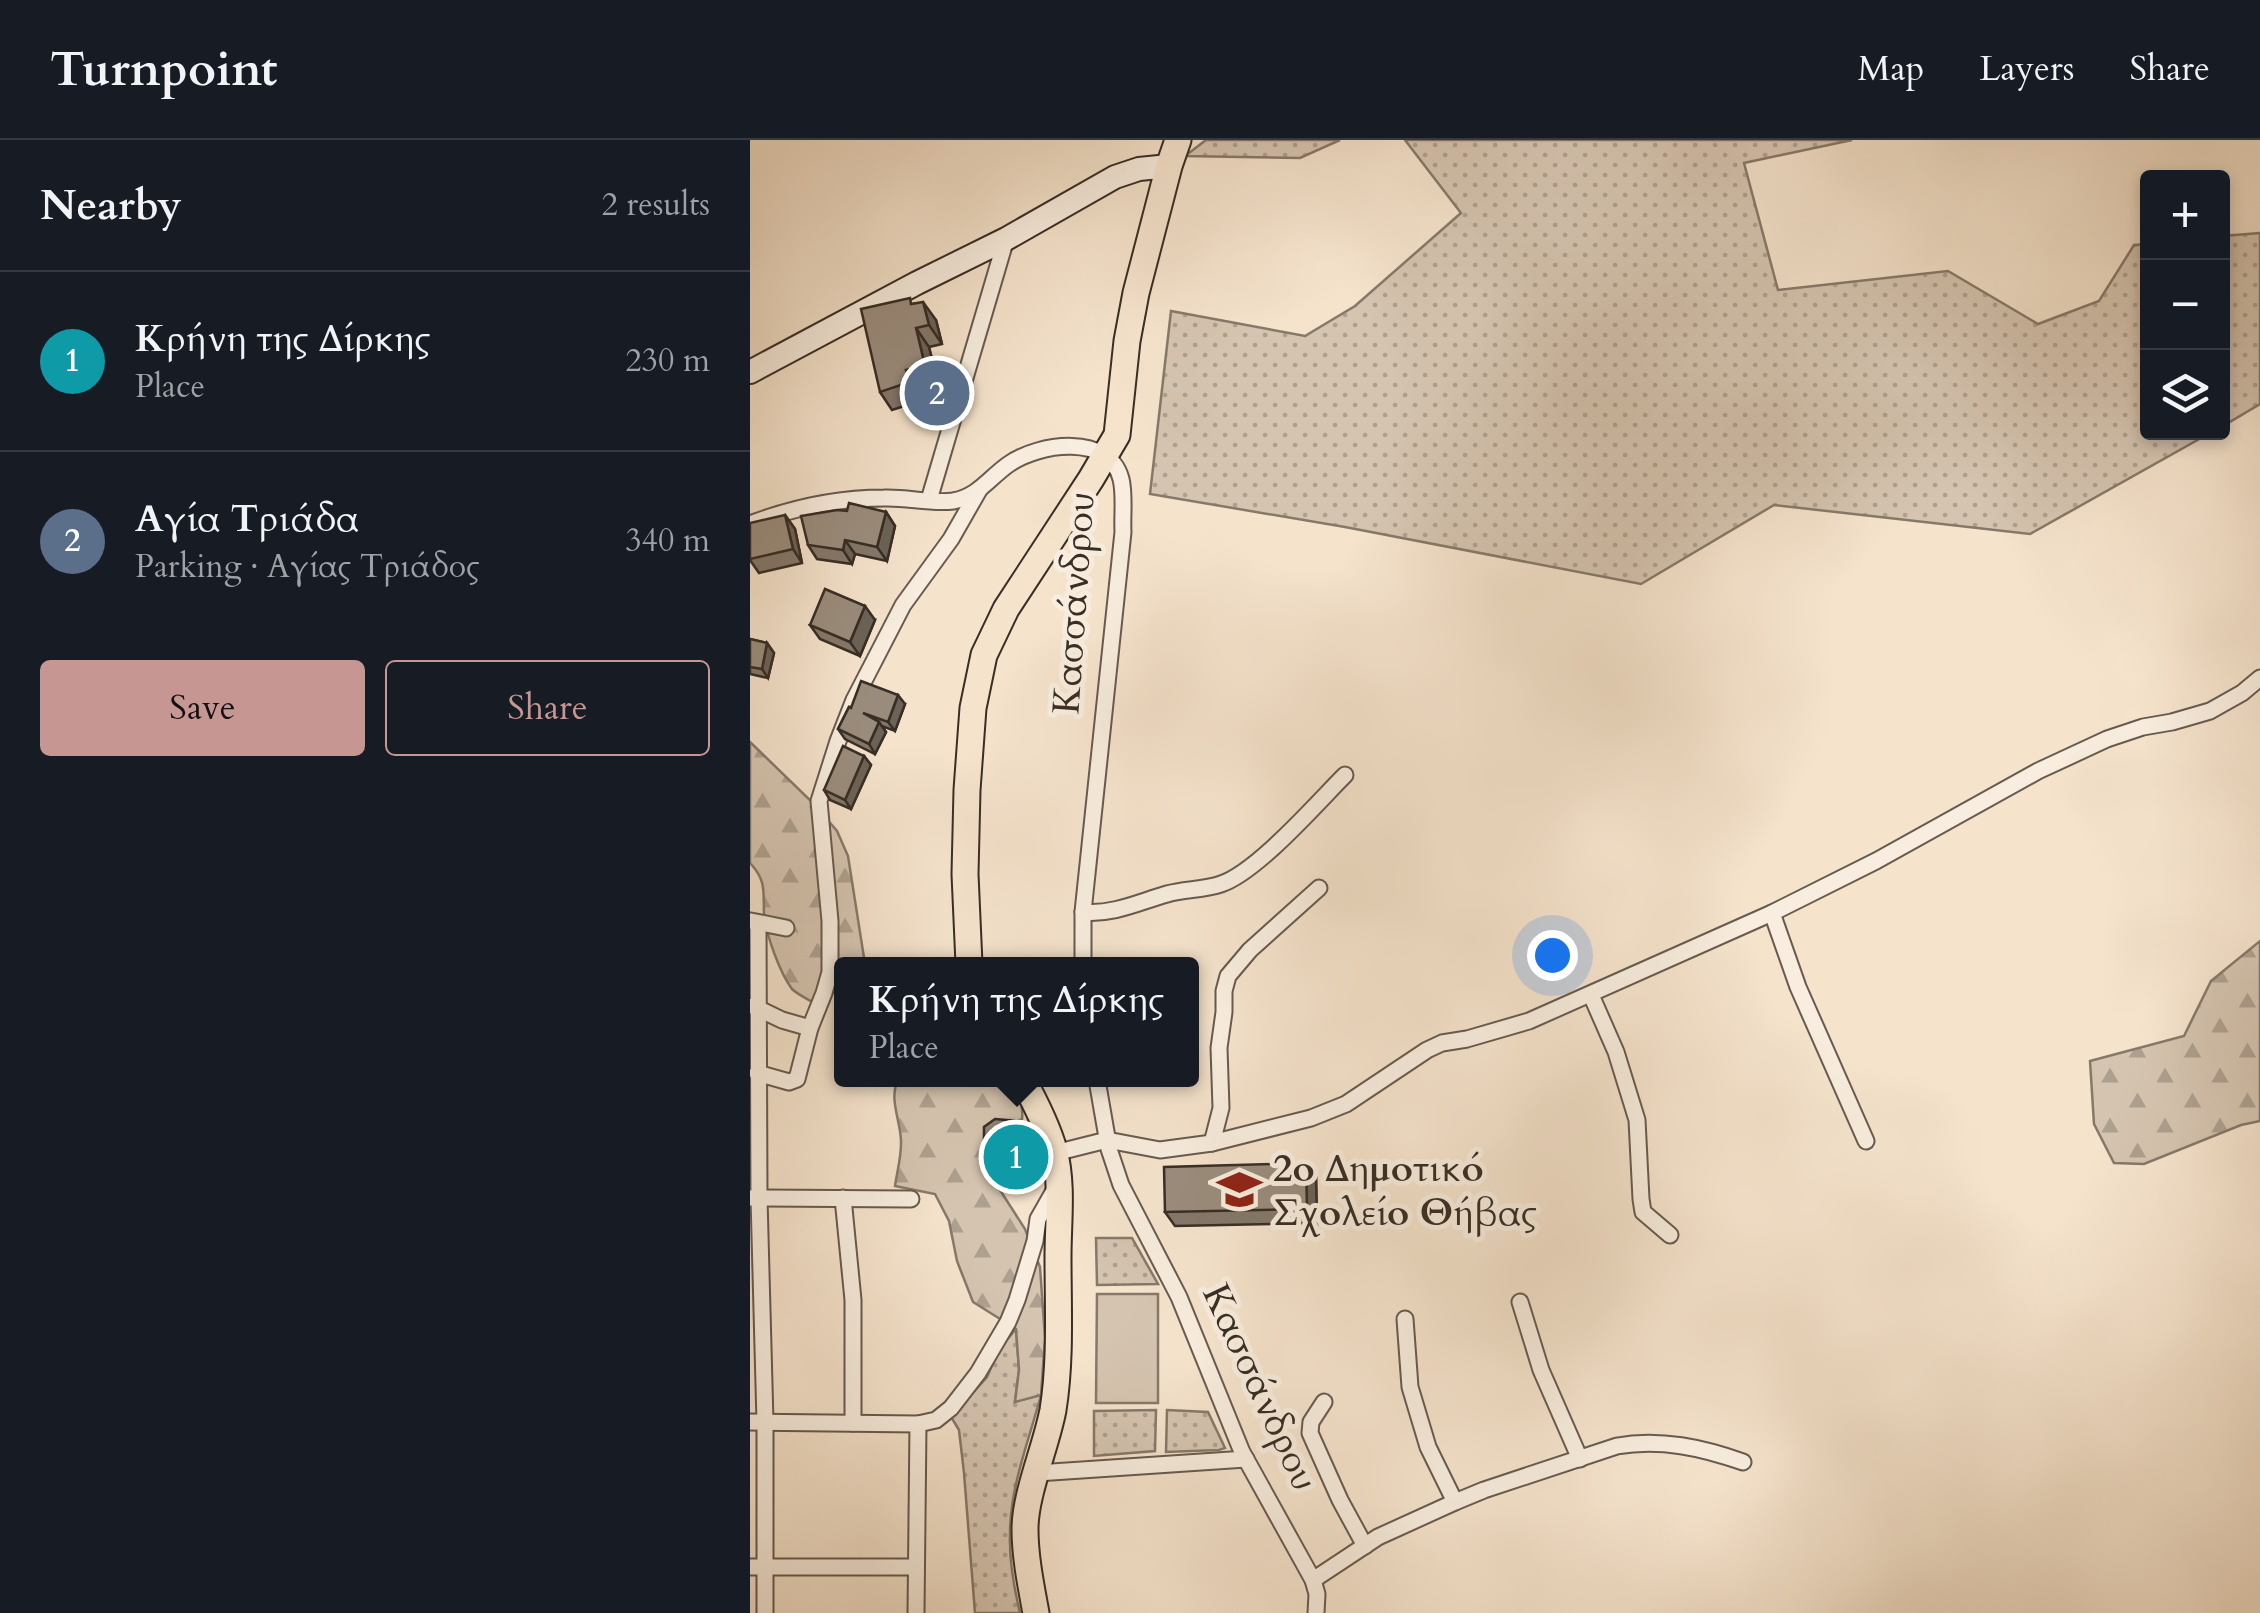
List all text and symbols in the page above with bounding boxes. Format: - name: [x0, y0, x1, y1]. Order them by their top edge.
- text: Turnpoint: [50, 37, 277, 102]
- text: Map: [1858, 45, 1924, 93]
- text: Layers: [1979, 45, 2074, 93]
- text: Share: [2129, 45, 2210, 93]
- map controls: [2140, 170, 2230, 440]
- button: +: [2140, 170, 2230, 260]
- text: Nearby: [40, 177, 182, 234]
- text: 2 results: [602, 183, 710, 227]
- button: −: [2140, 260, 2230, 350]
- text: Κρήνη της Δίρκης: [135, 313, 430, 365]
- text: 1: [64, 339, 81, 383]
- text: 230 m: [625, 339, 710, 383]
- button: layers: [2140, 350, 2230, 440]
- pin: 2: [904, 356, 970, 430]
- text: Place: [135, 365, 205, 409]
- street label: Κασσάνδρου: [1040, 490, 1108, 716]
- text: Αγία Τριάδα: [135, 493, 359, 545]
- text: 2: [64, 519, 81, 563]
- text: 340 m: [625, 519, 710, 563]
- text: Parking · Αγίας Τριάδος: [135, 545, 480, 589]
- button: Save: [40, 660, 365, 756]
- button: Share: [385, 660, 710, 756]
- your location: [1527, 930, 1578, 981]
- popup: [834, 957, 1199, 1087]
- text: Κρήνη της Δίρκης: [869, 974, 1164, 1026]
- text: Place: [869, 1026, 939, 1070]
- pin: 1: [984, 1120, 1048, 1194]
- place label: 2ο Δημοτικό Σχολείο Θήβας: [1273, 1143, 1537, 1239]
- school or university icon: 2ο Δημοτικό Σχολείο Θήβας: [1216, 1166, 1264, 1214]
- street label: Κασσάνδρου: [1189, 1276, 1331, 1499]

